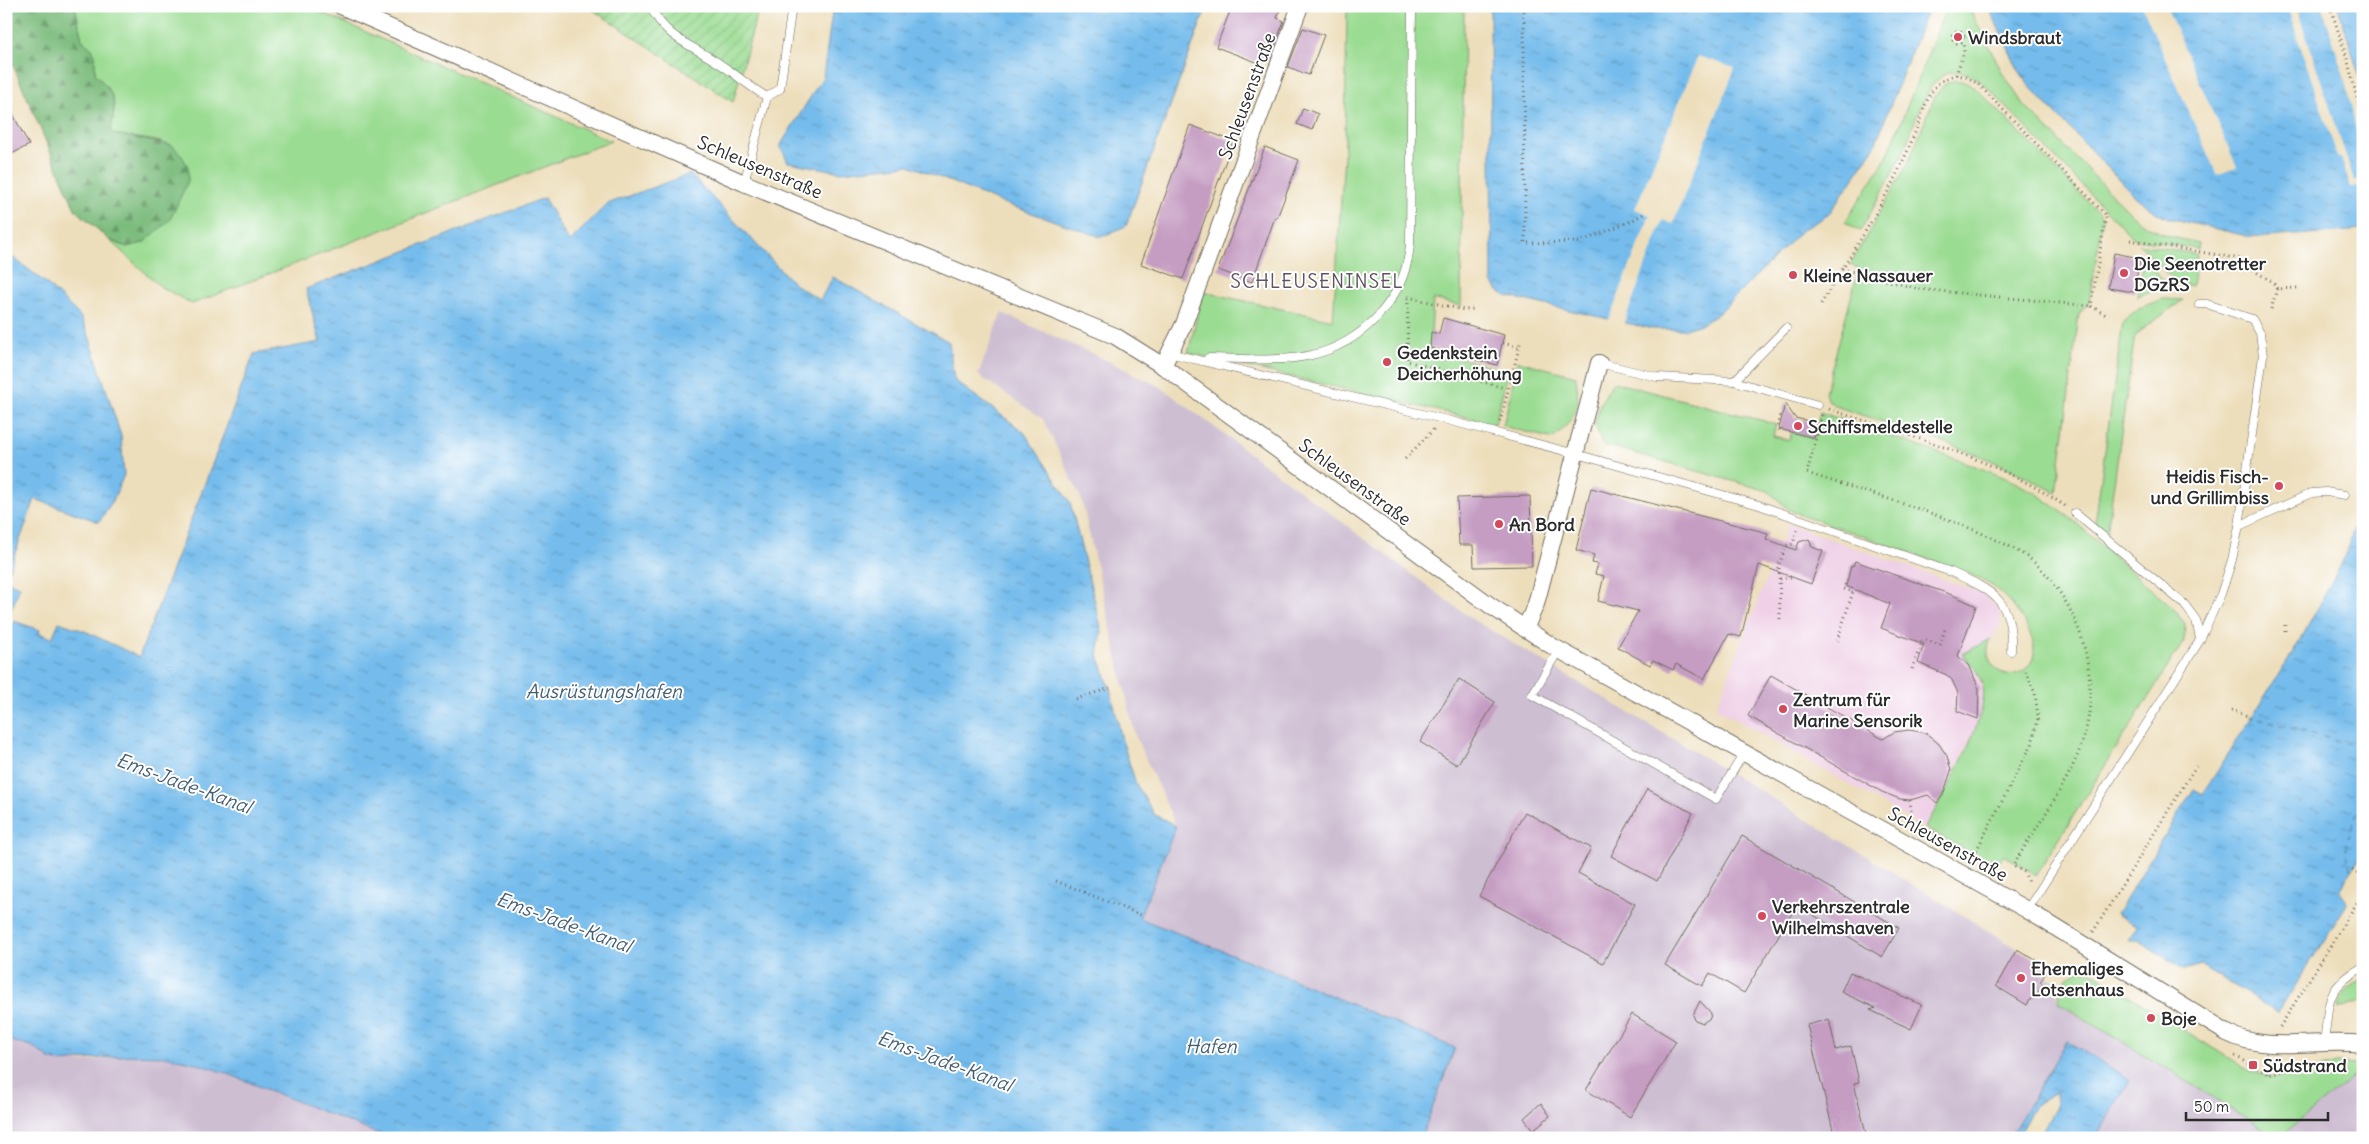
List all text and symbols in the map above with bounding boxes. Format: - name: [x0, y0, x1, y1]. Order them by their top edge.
- place label: Windsbraut: [1968, 26, 2062, 49]
- street label: Schleusenstraße: [1213, 29, 1281, 163]
- marker: Windsbraut: [1952, 31, 1964, 43]
- street label: Schleusenstraße: [694, 130, 826, 204]
- place label: Die Seenotretter DGzRS: [2134, 252, 2267, 296]
- place label: Kleine Nassauer: [1803, 264, 1934, 287]
- marker: Die Seenotretter DGzRS: [2118, 267, 2130, 279]
- district label: SCHLEUSENINSEL: [1230, 269, 1404, 293]
- marker: Kleine Nassauer: [1787, 269, 1799, 281]
- place label: Gedenkstein Deicherhöhung: [1397, 341, 1522, 385]
- marker: Gedenkstein Deicherhöhung: [1381, 356, 1393, 368]
- place label: Schiffsmeldestelle: [1808, 415, 1953, 438]
- marker: Schiffsmeldestelle: [1792, 420, 1804, 432]
- street label: Schleusenstraße: [1294, 434, 1416, 530]
- place label: Heidis Fisch- und Grillimbiss: [2151, 465, 2269, 509]
- marker: Heidis Fisch- und Grillimbiss: [2273, 480, 2285, 492]
- place label: An Bord: [1509, 513, 1575, 536]
- marker: An Bord: [1493, 518, 1505, 530]
- water label: Ausrüstungshafen: [526, 679, 683, 703]
- place label: Zentrum für Marine Sensorik: [1793, 688, 1923, 732]
- marker: Zentrum für Marine Sensorik: [1777, 703, 1789, 715]
- water label: Ems-Jade-Kanal: [113, 747, 257, 819]
- street label: Schleusenstraße: [1884, 802, 2012, 886]
- water label: Ems-Jade-Kanal: [493, 886, 637, 958]
- place label: Verkehrszentrale Wilhelmshaven: [1772, 895, 1910, 939]
- marker: Verkehrszentrale Wilhelmshaven: [1756, 910, 1768, 922]
- place label: Ehemaliges Lotsenhaus: [2031, 957, 2124, 1001]
- marker: Ehemaliges Lotsenhaus: [2015, 972, 2027, 984]
- place label: Boje: [2161, 1007, 2197, 1030]
- marker: Boje: [2145, 1012, 2157, 1024]
- water label: Ems-Jade-Kanal: [874, 1025, 1018, 1097]
- water label: Hafen: [1185, 1034, 1238, 1058]
- place label: Südstrand: [2263, 1054, 2347, 1077]
- marker: Südstrand: [2247, 1059, 2259, 1071]
- scale bar: [2186, 1089, 2329, 1121]
- text: 50 m: [2194, 1097, 2229, 1116]

